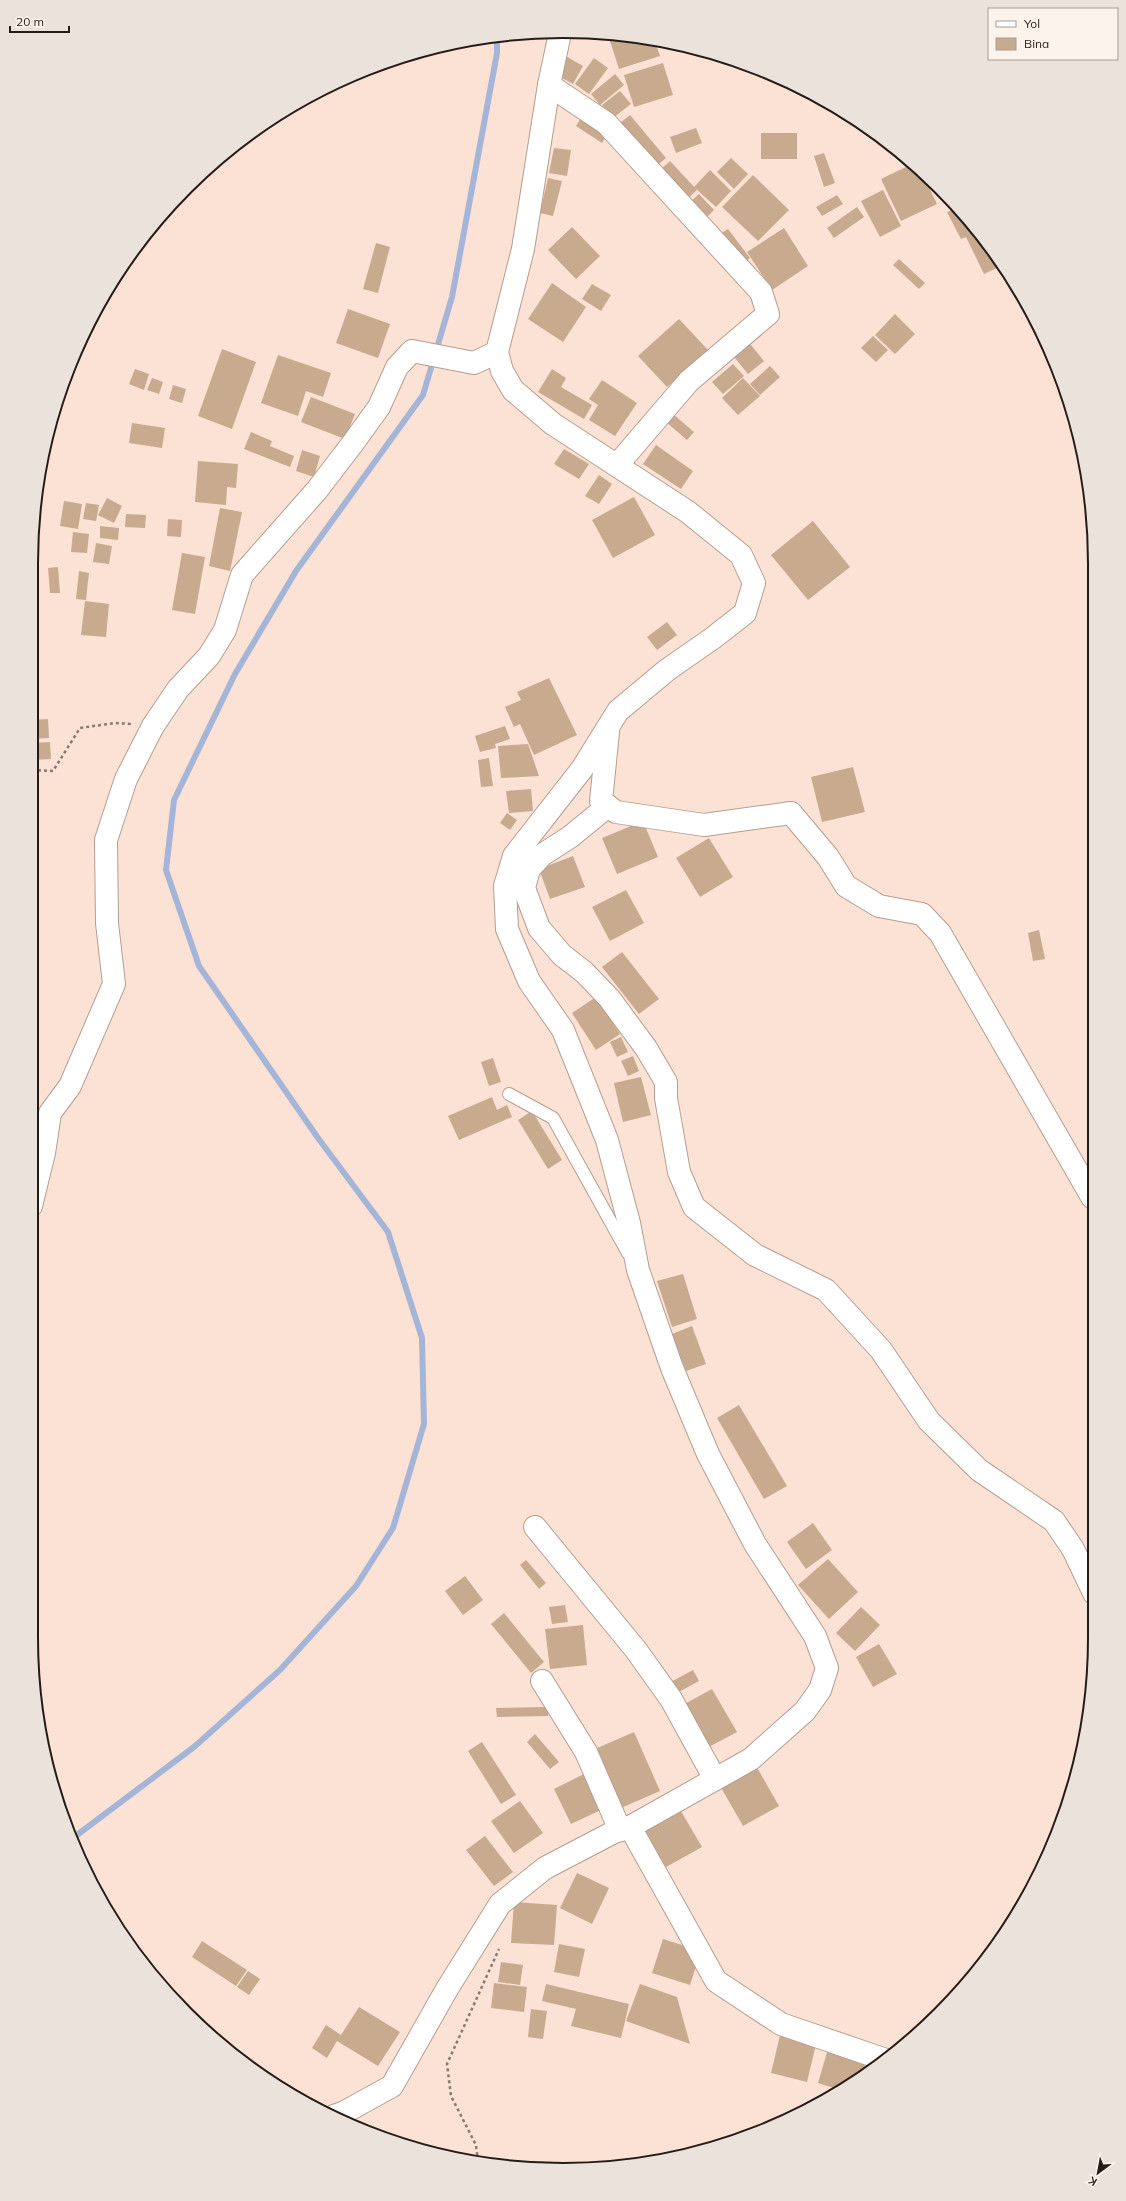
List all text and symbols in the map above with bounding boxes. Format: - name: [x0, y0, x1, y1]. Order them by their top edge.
- scale bar: [10, 8, 69, 34]
- legend: [988, 8, 1118, 60]
- text: 20 m: [16, 14, 44, 29]
- text: Yol: [1023, 16, 1040, 31]
- text: Bina: [1024, 36, 1049, 51]
- north arrow: [1078, 2153, 1118, 2193]
- text: K: [1085, 2173, 1100, 2189]

